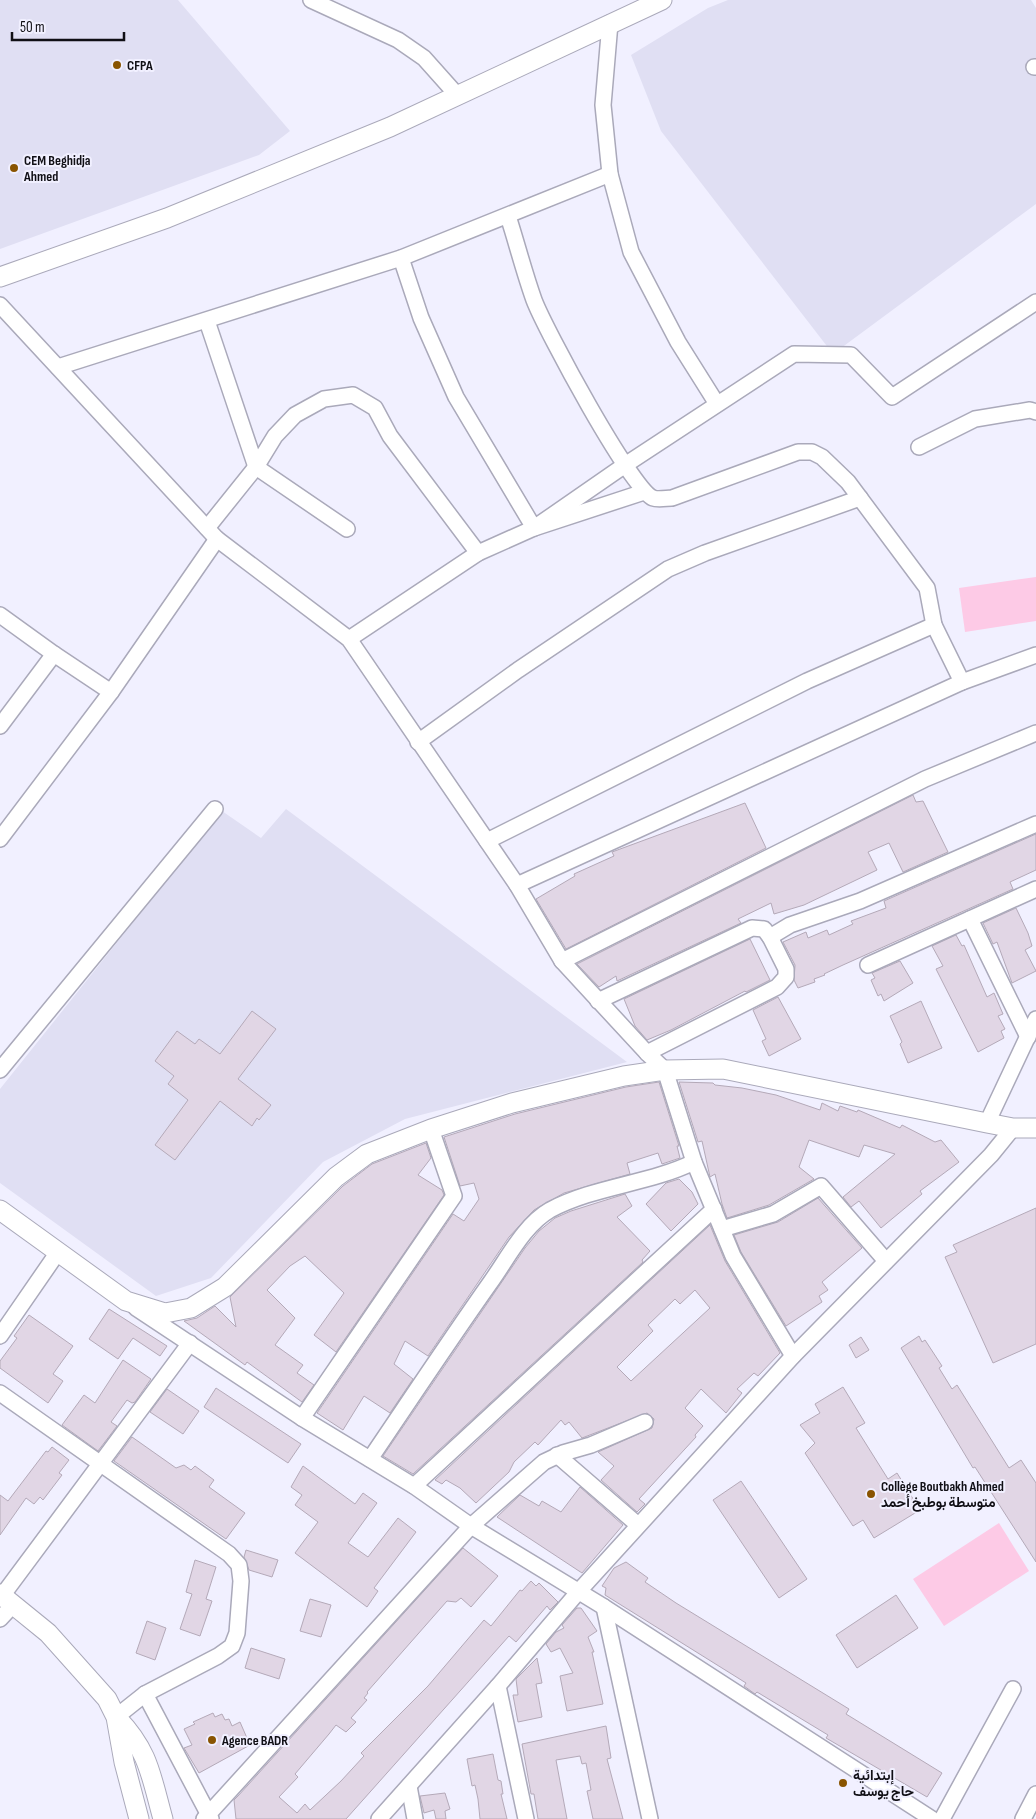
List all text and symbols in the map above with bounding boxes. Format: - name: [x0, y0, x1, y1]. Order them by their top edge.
- scale bar: [12, 10, 125, 42]
- text: 50 m: [20, 18, 45, 37]
- place label: CFPA: [127, 57, 153, 74]
- marker: CFPA: [111, 59, 123, 71]
- place label: CEM Beghidja Ahmed: [23, 152, 91, 185]
- marker: CEM Beghidja Ahmed: [8, 162, 20, 174]
- place label: Collège Boutbakh Ahmed متوسطة بوطبخ أحمد: [881, 1478, 1004, 1512]
- marker: Collège Boutbakh Ahmed متوسطة بوطبخ أحمد: [865, 1488, 877, 1500]
- place label: Agence BADR: [221, 1732, 288, 1749]
- marker: Agence BADR: [206, 1734, 218, 1746]
- place label: إبتدائية حاج يوسف: [853, 1767, 915, 1801]
- marker: إبتدائية حاج يوسف: [837, 1777, 849, 1789]

